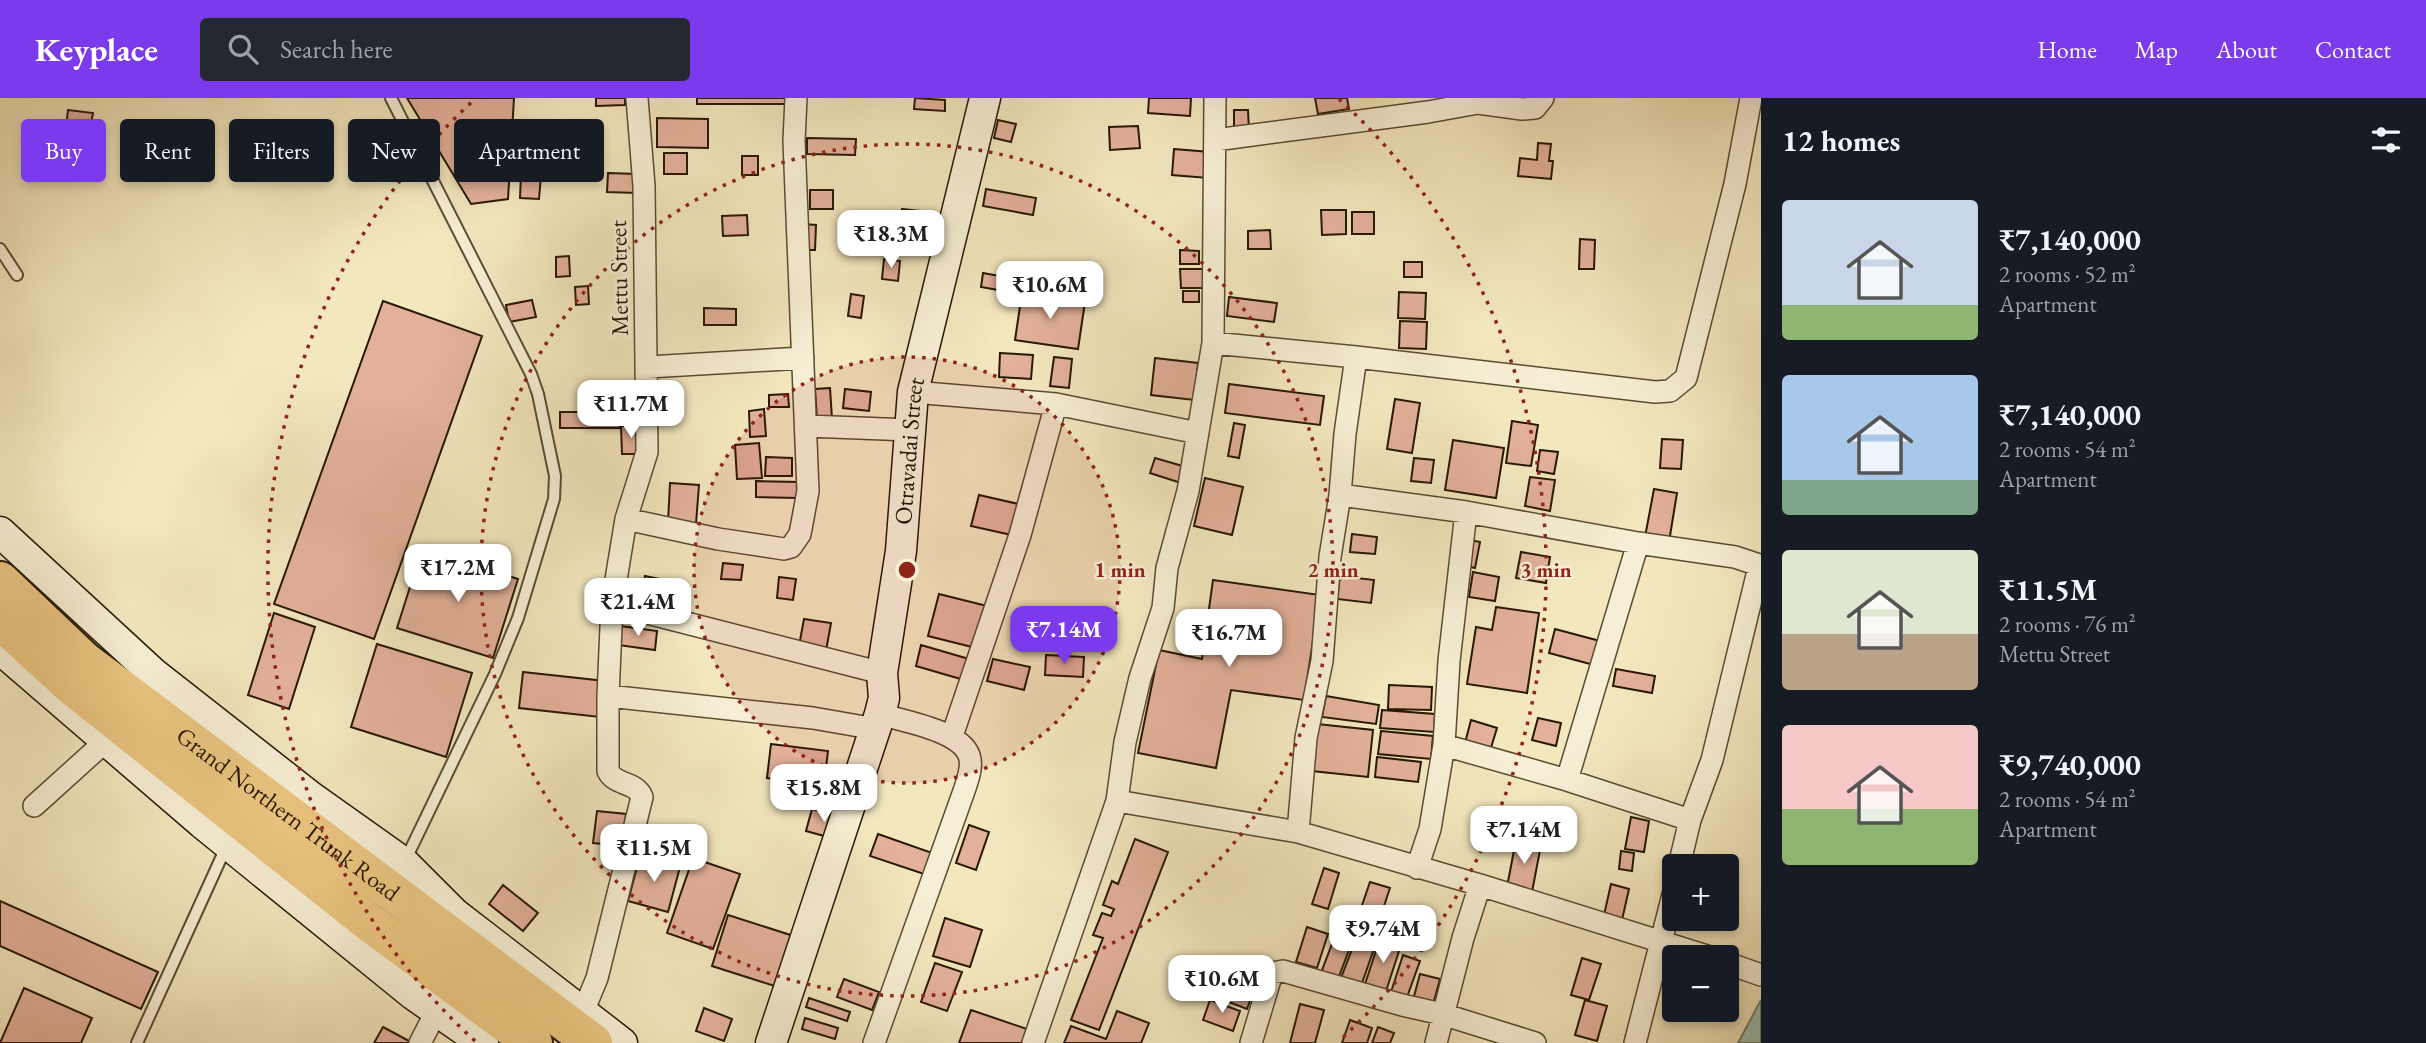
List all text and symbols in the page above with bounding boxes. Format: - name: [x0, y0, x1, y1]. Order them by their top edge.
- search box: [200, 18, 690, 81]
- text: Keyplace: [35, 28, 158, 71]
- icon: search: [224, 30, 262, 68]
- text: Search here: [280, 32, 393, 66]
- text: Home: [2037, 34, 2097, 65]
- text: Map: [2135, 34, 2178, 65]
- text: About: [2216, 34, 2277, 65]
- text: Contact: [2315, 34, 2391, 65]
- chip: Buy: [21, 119, 106, 182]
- chip: Rent: [120, 119, 215, 182]
- chip: Filters: [229, 119, 334, 182]
- chip: New: [348, 119, 440, 182]
- chip: Apartment: [454, 119, 604, 182]
- text: 12 homes: [1782, 121, 1900, 160]
- icon: filters: [2367, 121, 2405, 159]
- pin: ₹18.3M: [834, 211, 948, 270]
- text: ₹18.3M: [853, 218, 929, 248]
- street label: Mettu Street: [602, 219, 635, 336]
- text: ₹7,140,000: [1999, 220, 2141, 259]
- icon: home: [1838, 228, 1922, 312]
- text: 2 rooms · 52 m²: [1999, 259, 2136, 289]
- pin: ₹10.6M: [993, 262, 1107, 321]
- text: ₹10.6M: [1012, 269, 1088, 299]
- text: Apartment: [1999, 289, 2097, 319]
- street label: Otravadai Street: [887, 373, 931, 526]
- pin: ₹11.7M: [574, 380, 688, 440]
- text: ₹11.7M: [593, 388, 669, 418]
- text: ₹7,140,000: [1999, 395, 2141, 434]
- icon: home: [1838, 403, 1922, 487]
- text: 2 rooms · 54 m²: [1999, 434, 2136, 464]
- text: Apartment: [1999, 464, 2097, 494]
- pin: ₹17.2M: [401, 545, 515, 604]
- text: ₹17.2M: [420, 552, 496, 582]
- text: 1 min: [1094, 556, 1146, 583]
- text: 2 min: [1307, 556, 1359, 583]
- text: 3 min: [1520, 556, 1572, 583]
- centre of rings: [895, 558, 919, 582]
- text: ₹11.5M: [1999, 570, 2097, 609]
- pin: ₹21.4M: [581, 578, 695, 638]
- icon: home: [1838, 578, 1922, 662]
- text: ₹21.4M: [600, 586, 676, 616]
- pin: ₹7.14M: [1007, 606, 1121, 666]
- text: 2 rooms · 76 m²: [1999, 609, 2136, 639]
- pin: ₹16.7M: [1172, 610, 1286, 669]
- text: ₹7.14M: [1026, 614, 1102, 644]
- text: ₹16.7M: [1191, 617, 1267, 647]
- text: Mettu Street: [1999, 639, 2110, 669]
- street label: Grand Northern Trunk Road: [170, 720, 407, 908]
- text: ₹9,740,000: [1999, 745, 2141, 784]
- icon: home: [1838, 753, 1922, 837]
- pin: ₹15.8M: [767, 764, 881, 824]
- text: ₹15.8M: [786, 772, 862, 802]
- text: 2 rooms · 54 m²: [1999, 784, 2136, 814]
- pin: ₹7.14M: [1467, 806, 1581, 866]
- text: ₹7.14M: [1486, 814, 1562, 844]
- text: Apartment: [1999, 814, 2097, 844]
- pin: ₹11.5M: [597, 824, 711, 884]
- text: ₹11.5M: [616, 832, 692, 862]
- map controls: [1662, 854, 1739, 1022]
- button: +: [1662, 854, 1739, 931]
- pin: ₹9.74M: [1326, 906, 1440, 965]
- text: ₹9.74M: [1345, 913, 1421, 943]
- button: −: [1662, 945, 1739, 1022]
- pin: ₹10.6M: [1165, 956, 1279, 1015]
- text: ₹10.6M: [1184, 963, 1260, 993]

